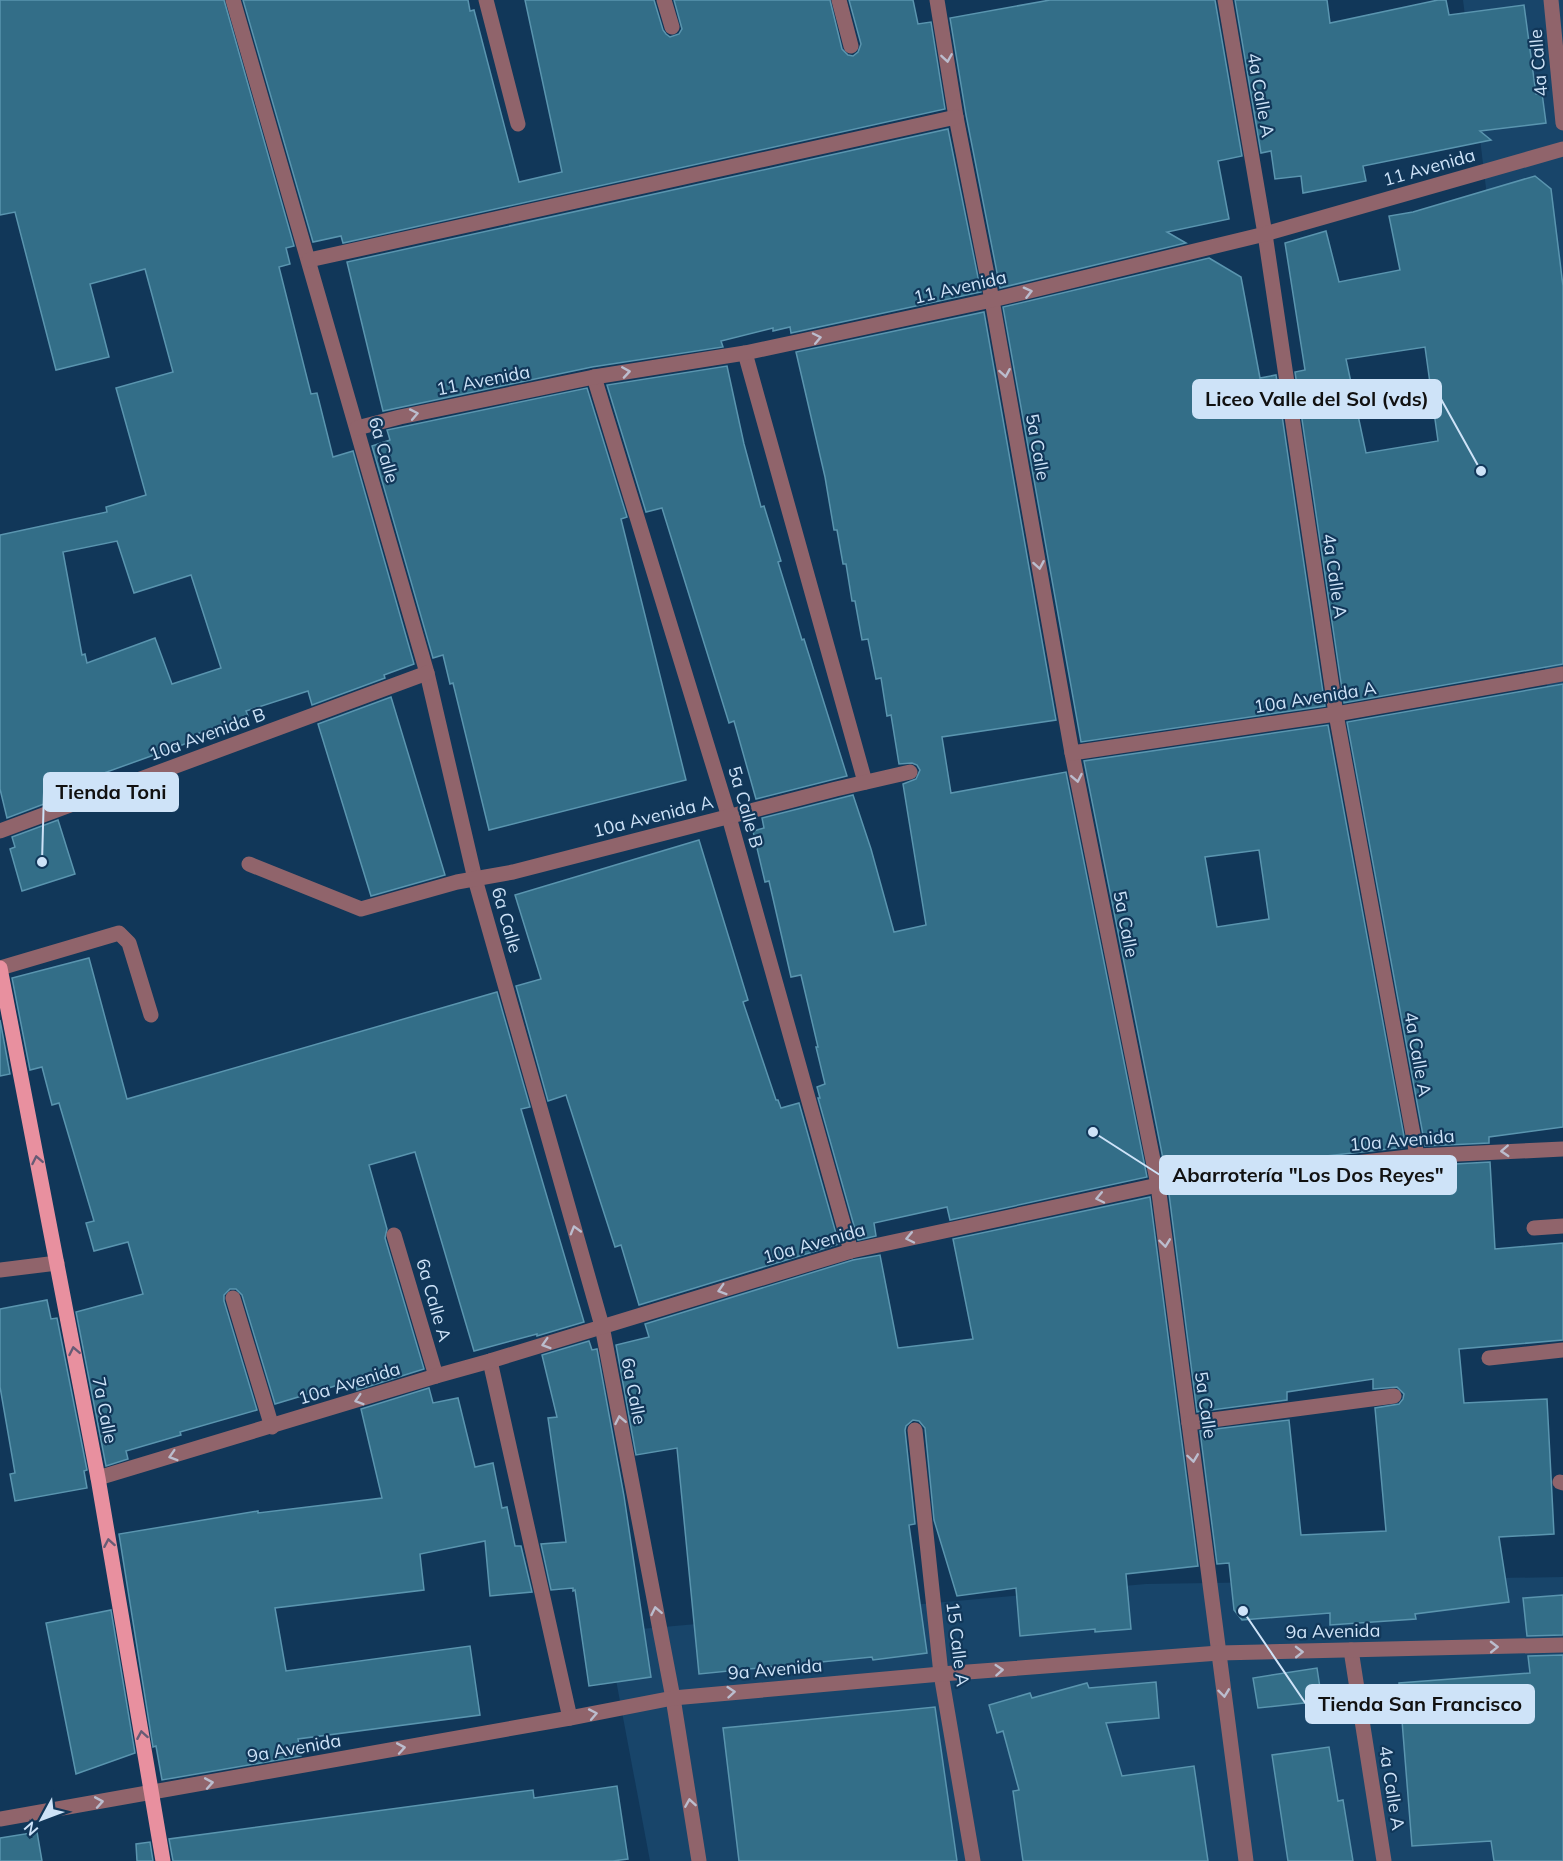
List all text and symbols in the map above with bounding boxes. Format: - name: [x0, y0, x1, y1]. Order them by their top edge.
- street label: 4a Calle: [1524, 28, 1552, 98]
- street label: 4a Calle A: [1242, 51, 1280, 139]
- one-way arrow: [940, 53, 952, 62]
- street label: 11 Avenida: [1380, 143, 1478, 191]
- street label: 11 Avenida: [911, 265, 1009, 309]
- one-way arrow: [1023, 286, 1033, 299]
- one-way arrow: [812, 332, 822, 345]
- street label: 11 Avenida: [434, 360, 532, 400]
- one-way arrow: [621, 367, 630, 379]
- one-way arrow: [998, 368, 1011, 378]
- callout: Liceo Valle del Sol (vds): [1193, 380, 1441, 418]
- text: Liceo Valle del Sol (vds): [1205, 386, 1429, 411]
- one-way arrow: [408, 408, 418, 421]
- street label: 5a Calle: [1021, 412, 1055, 482]
- street label: 6a Calle: [364, 414, 404, 486]
- street label: 4a Calle A: [1318, 532, 1352, 620]
- one-way arrow: [1032, 560, 1045, 570]
- street label: 10a Avenida A: [1252, 676, 1378, 718]
- street label: 10a Avenida B: [146, 702, 268, 766]
- street label: 5a Calle B: [723, 763, 769, 851]
- callout: Tienda Toni: [44, 773, 178, 811]
- one-way arrow: [1070, 773, 1083, 783]
- text: Tienda Toni: [56, 779, 166, 804]
- street label: 10a Avenida A: [590, 790, 716, 842]
- street label: 6a Calle: [487, 884, 527, 956]
- street label: 5a Calle: [1108, 889, 1144, 959]
- street label: 4a Calle A: [1399, 1010, 1437, 1098]
- street label: 10a Avenida: [1348, 1124, 1456, 1156]
- one-way arrow: [1500, 1145, 1509, 1158]
- one-way arrow: [31, 1155, 44, 1165]
- callout: Abarrotería "Los Dos Reyes": [1160, 1156, 1456, 1194]
- text: Abarrotería "Los Dos Reyes": [1172, 1162, 1444, 1187]
- one-way arrow: [1096, 1190, 1106, 1203]
- street label: 10a Avenida: [760, 1217, 868, 1269]
- one-way arrow: [570, 1225, 582, 1236]
- one-way arrow: [905, 1231, 915, 1244]
- one-way arrow: [1159, 1239, 1171, 1248]
- street label: 6a Calle A: [411, 1256, 457, 1344]
- one-way arrow: [717, 1283, 728, 1295]
- one-way arrow: [541, 1337, 552, 1349]
- one-way arrow: [68, 1346, 81, 1356]
- street label: 6a Calle: [616, 1356, 652, 1426]
- street label: 10a Avenida: [295, 1357, 403, 1409]
- street label: 5a Calle: [1190, 1370, 1222, 1440]
- street label: 7a Calle: [87, 1375, 123, 1445]
- one-way arrow: [354, 1393, 365, 1405]
- one-way arrow: [614, 1415, 627, 1425]
- one-way arrow: [168, 1449, 179, 1461]
- one-way arrow: [1187, 1453, 1199, 1462]
- one-way arrow: [103, 1538, 116, 1548]
- street label: 15 Calle A: [941, 1600, 975, 1688]
- one-way arrow: [650, 1606, 663, 1616]
- street label: 9a Avenida: [1285, 1619, 1381, 1643]
- one-way arrow: [1489, 1640, 1498, 1653]
- one-way arrow: [1294, 1645, 1303, 1658]
- street label: 9a Avenida: [727, 1653, 823, 1685]
- one-way arrow: [995, 1663, 1004, 1676]
- callout: Tienda San Francisco: [1306, 1685, 1534, 1723]
- one-way arrow: [727, 1686, 736, 1699]
- one-way arrow: [1218, 1688, 1230, 1697]
- text: Tienda San Francisco: [1318, 1691, 1522, 1716]
- one-way arrow: [588, 1708, 598, 1721]
- street label: 9a Avenida: [245, 1728, 343, 1768]
- one-way arrow: [136, 1730, 148, 1740]
- one-way arrow: [396, 1742, 406, 1755]
- street label: 4a Calle A: [1374, 1744, 1410, 1832]
- one-way arrow: [205, 1777, 214, 1789]
- north arrow: [12, 1789, 72, 1849]
- one-way arrow: [94, 1796, 104, 1809]
- one-way arrow: [684, 1799, 697, 1809]
- text: N: [19, 1818, 42, 1840]

